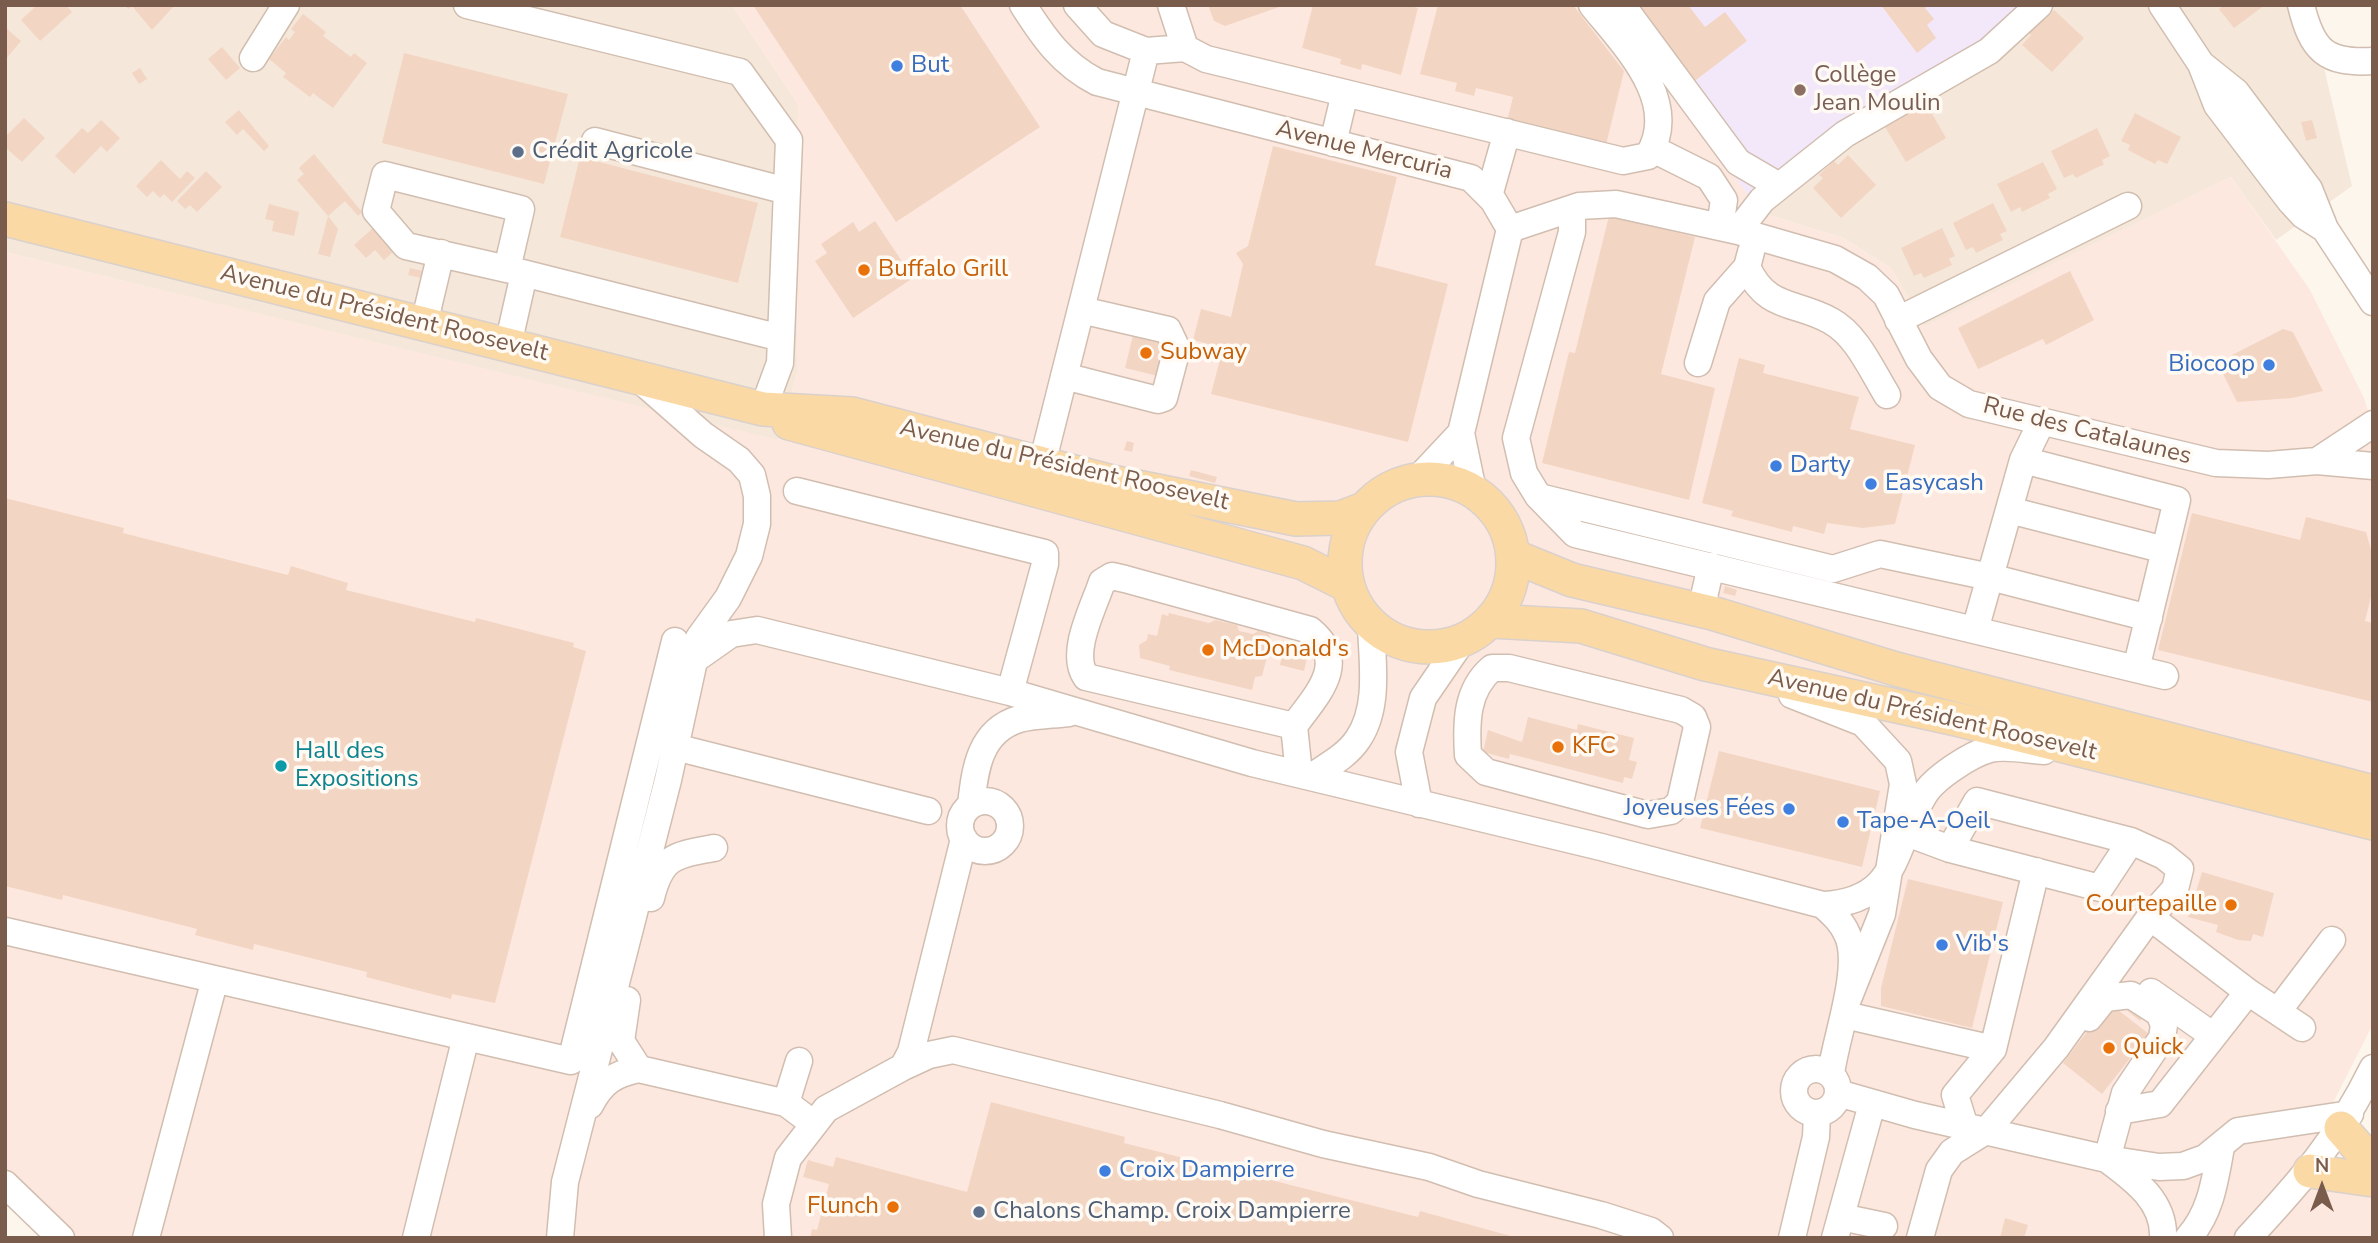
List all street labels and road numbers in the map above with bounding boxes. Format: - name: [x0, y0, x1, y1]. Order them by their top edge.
- street label: Avenue Mercuria: [1273, 115, 1455, 187]
- street label: Avenue du Président Roosevelt: [217, 259, 551, 369]
- street label: Rue des Catalaunes: [1980, 392, 2194, 472]
- street label: Avenue du Président Roosevelt: [897, 414, 1231, 518]
- street label: Avenue du Président Roosevelt: [1765, 664, 2099, 768]

